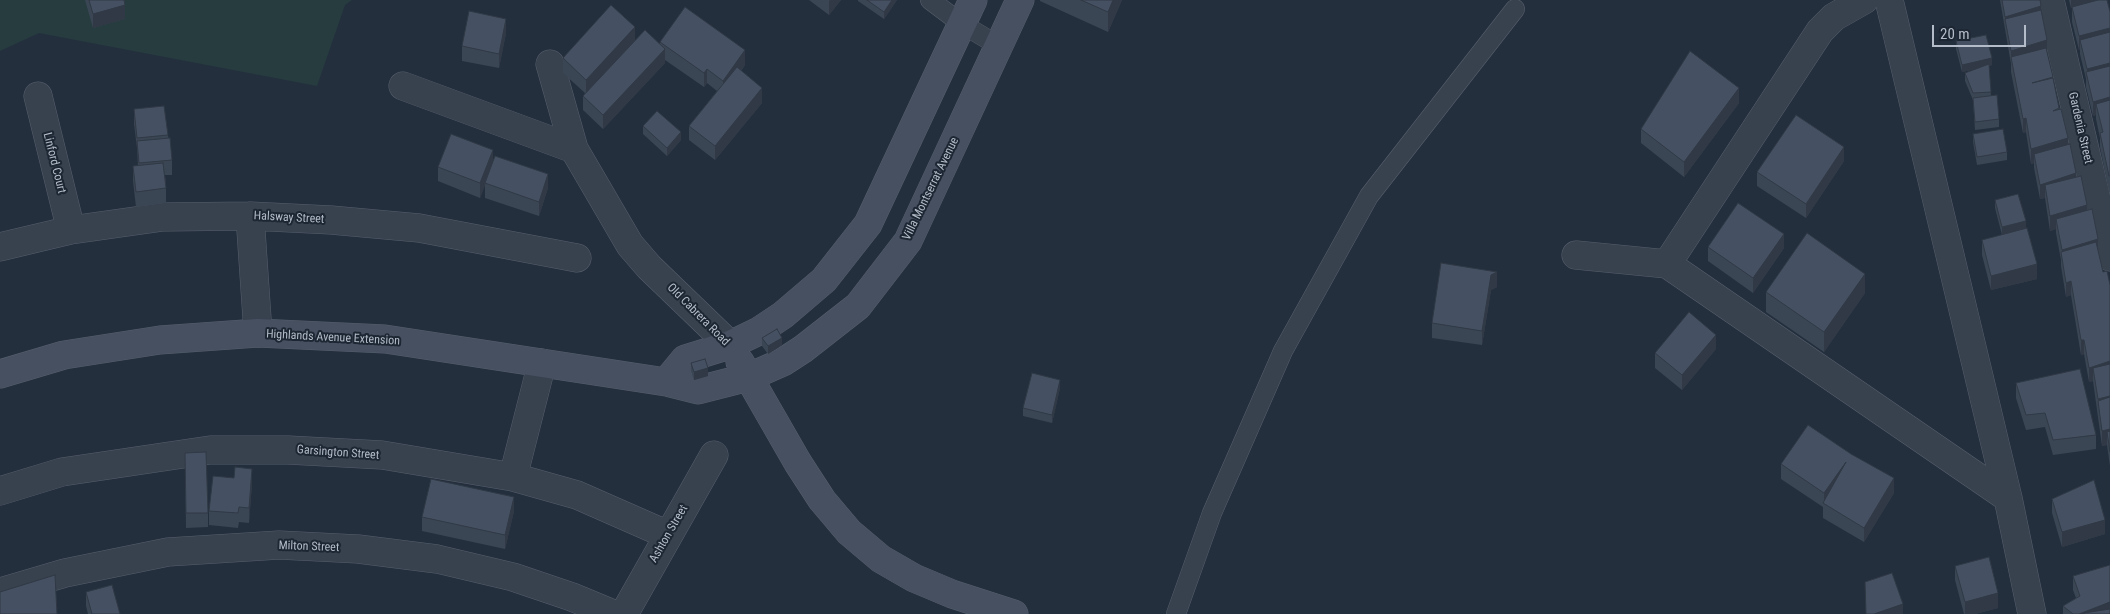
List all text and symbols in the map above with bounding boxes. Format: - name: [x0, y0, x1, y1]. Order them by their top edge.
- scale bar: [1935, 15, 2029, 47]
- text: 20 m: [1940, 25, 1970, 43]
- street label: Gardenia Street: [2065, 91, 2095, 165]
- street label: Linford Court: [39, 131, 69, 195]
- street label: Villa Montserrat Avenue: [900, 135, 962, 243]
- street label: Halsway Street: [253, 209, 325, 227]
- street label: Old Cabrera Road: [664, 281, 732, 349]
- street label: Highlands Avenue Extension: [266, 327, 400, 349]
- street label: Garsington Street: [296, 443, 380, 463]
- street label: Ashton Street: [647, 503, 691, 565]
- street label: Milton Street: [278, 539, 340, 555]

